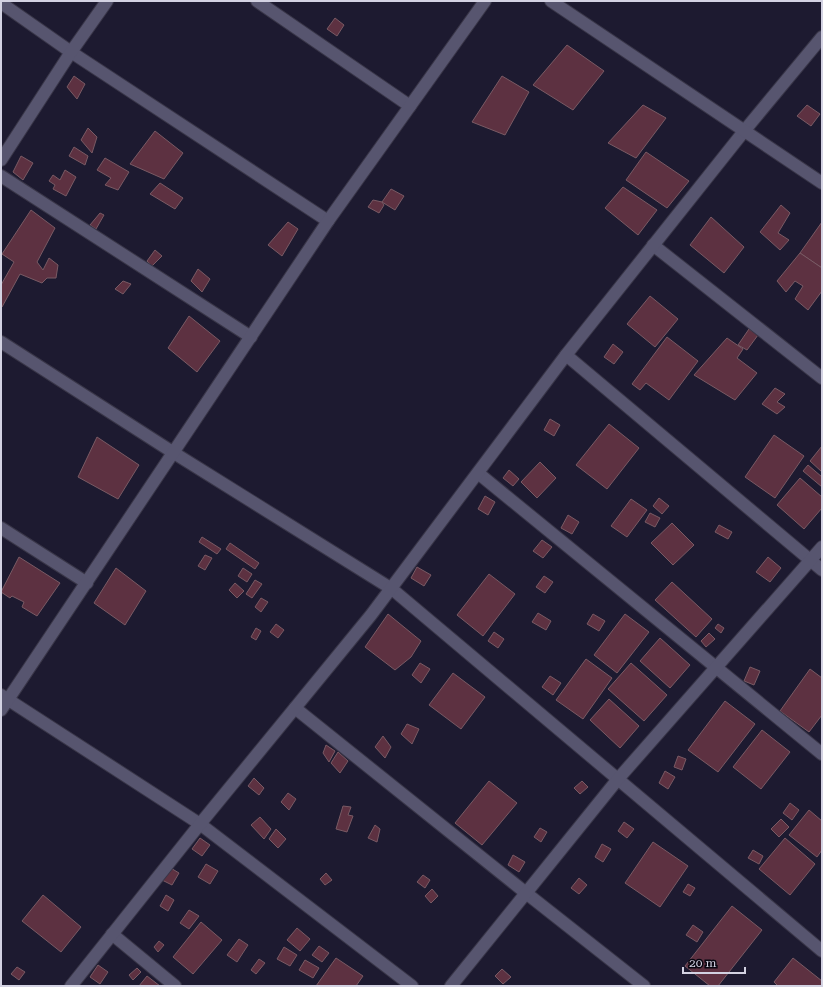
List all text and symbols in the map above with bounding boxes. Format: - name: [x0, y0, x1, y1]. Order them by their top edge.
- scale bar: [683, 949, 745, 975]
- text: 20 m: [689, 956, 716, 970]

